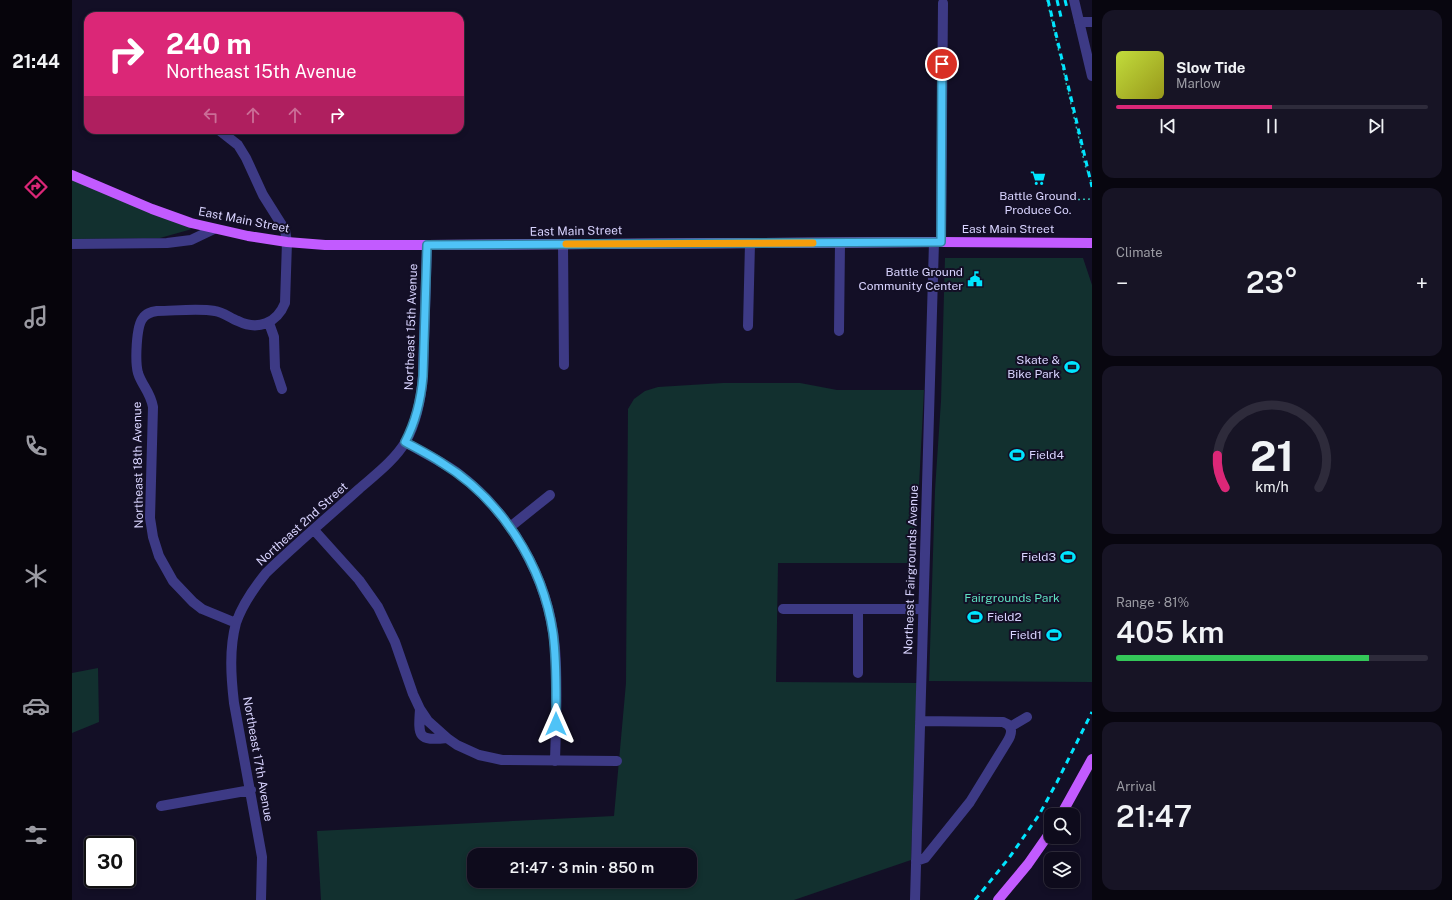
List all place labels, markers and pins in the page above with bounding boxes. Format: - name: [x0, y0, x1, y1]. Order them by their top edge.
- pin: [925, 47, 959, 81]
- supermarket icon: Battle Ground Produce Co.: [1029, 169, 1047, 187]
- place label: Battle Ground Produce Co.: [999, 189, 1077, 217]
- place label: Battle Ground Community Center: [859, 265, 963, 293]
- public building icon: Battle Ground Community Center: [966, 270, 984, 288]
- place label: Skate & Bike Park: [1007, 353, 1060, 381]
- sports icon: Skate & Bike Park: [1063, 358, 1081, 376]
- sports icon: Field4: [1008, 446, 1026, 464]
- place label: Field4: [1029, 448, 1064, 462]
- sports icon: Field3: [1059, 548, 1077, 566]
- place label: Field3: [1021, 550, 1056, 564]
- sports icon: Field2: [966, 608, 984, 626]
- place label: Field2: [987, 610, 1022, 624]
- sports icon: Field1: [1045, 626, 1063, 644]
- place label: Field1: [1010, 628, 1042, 642]

